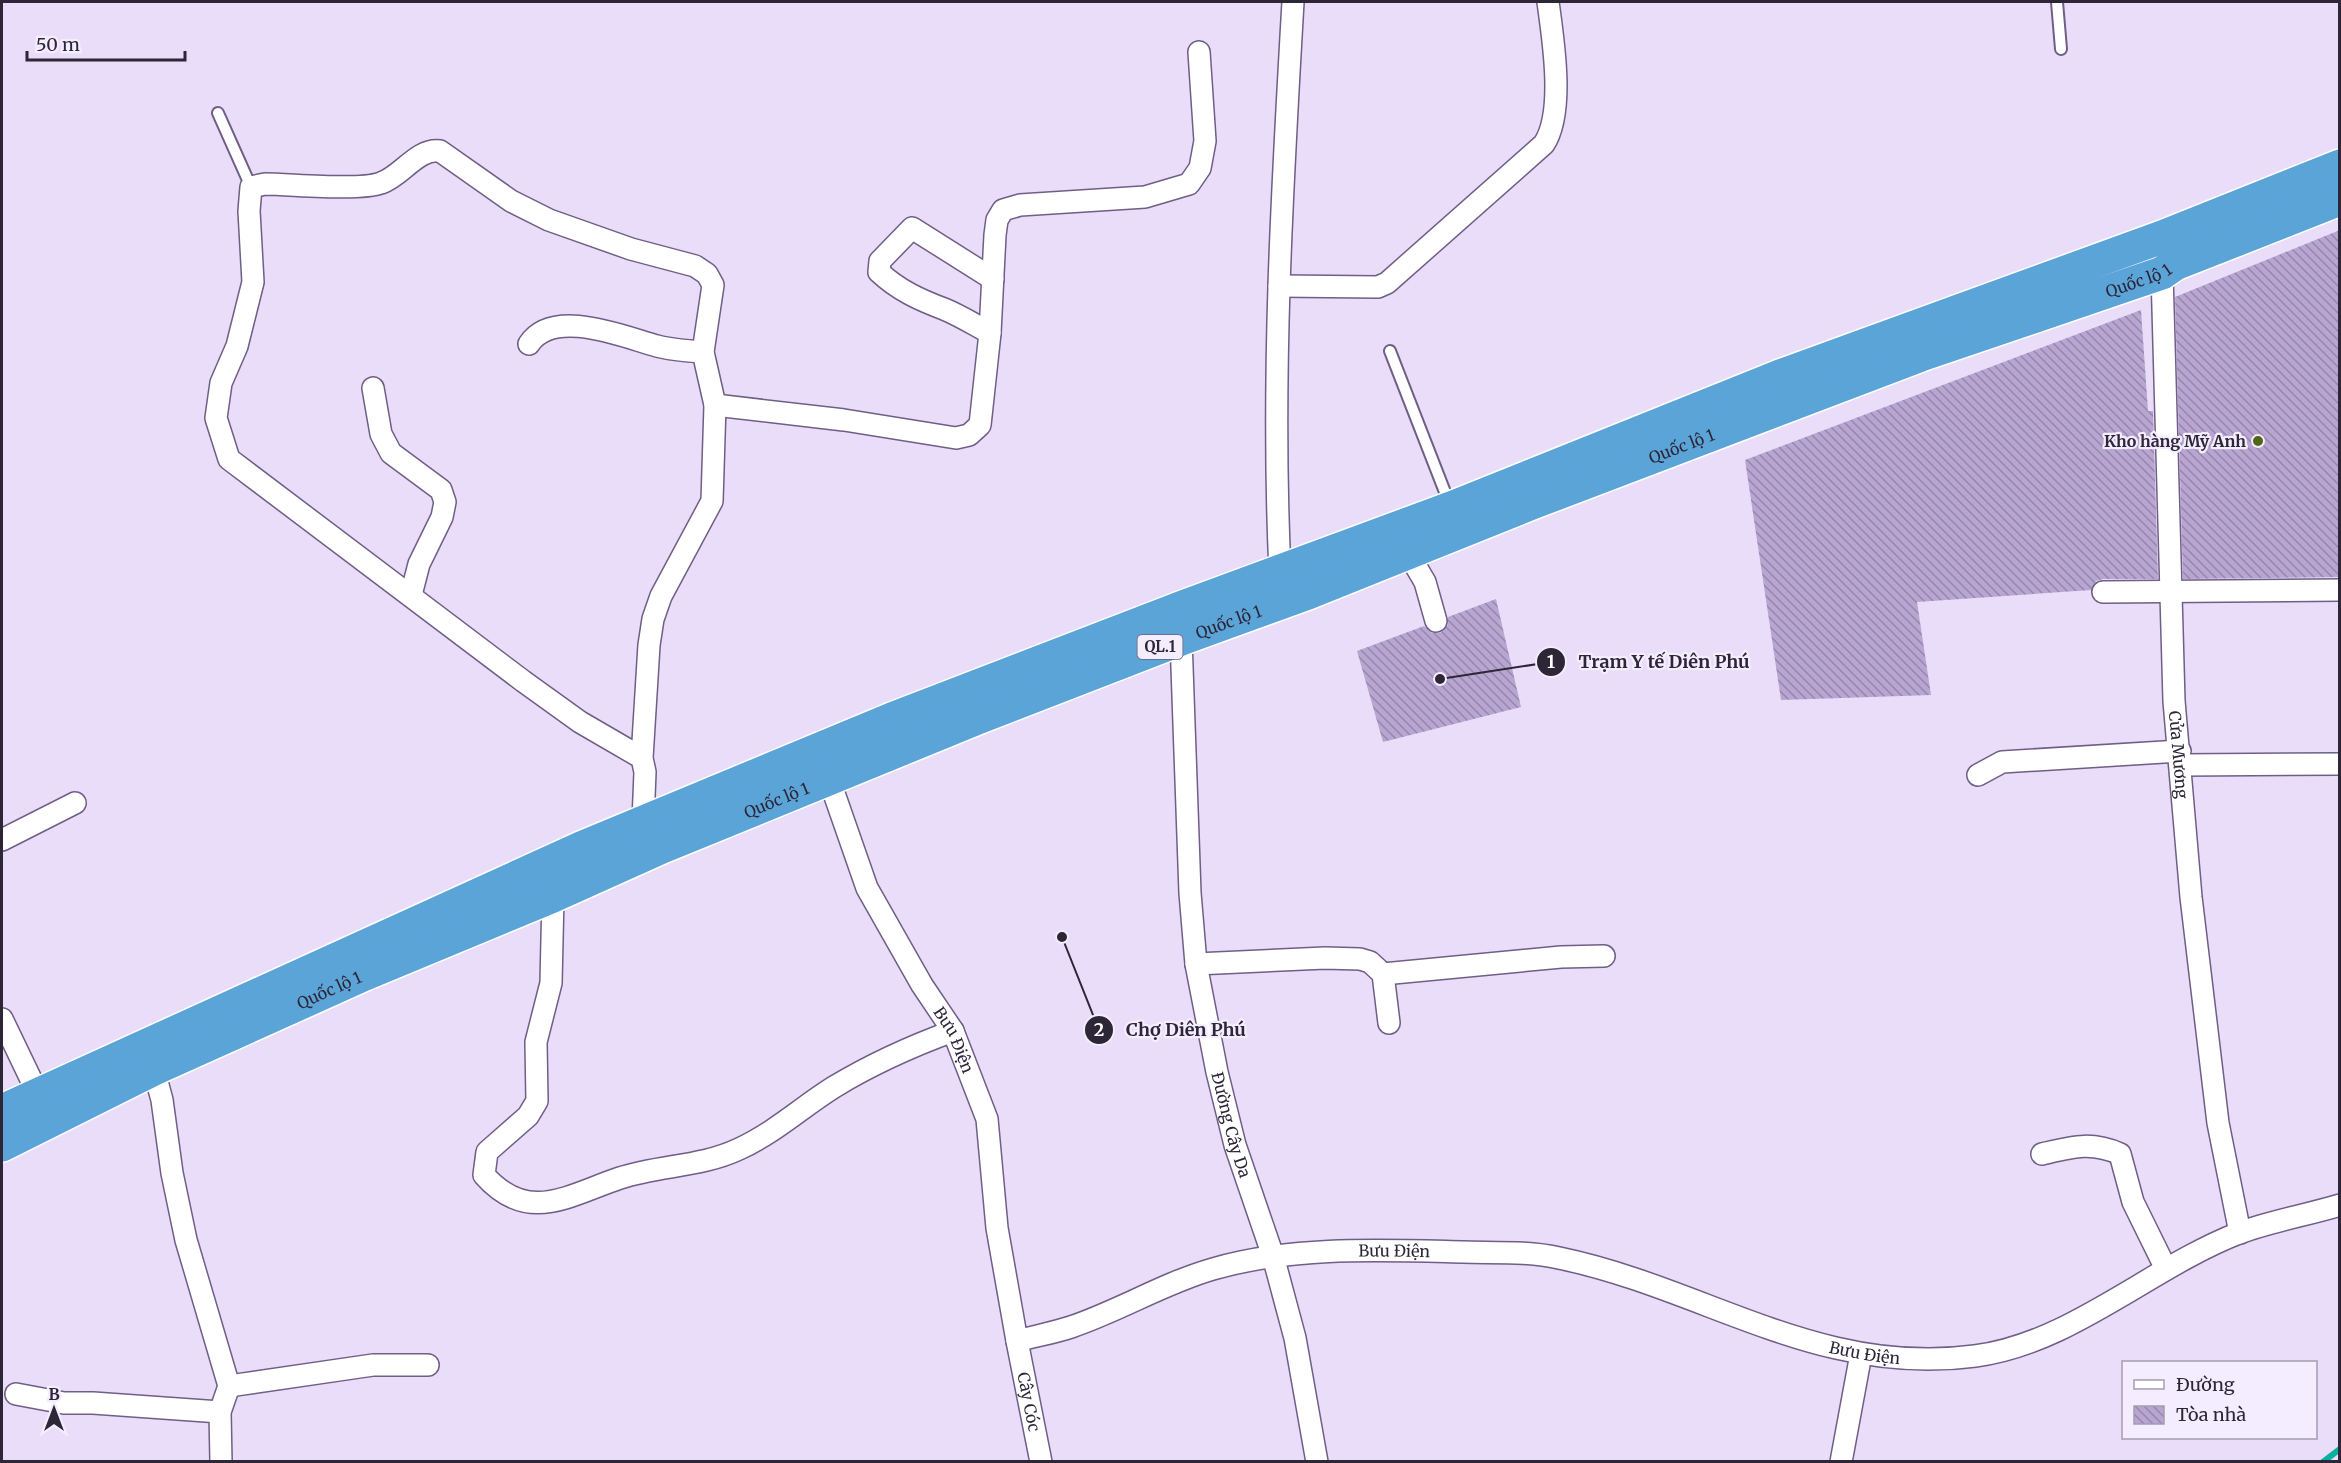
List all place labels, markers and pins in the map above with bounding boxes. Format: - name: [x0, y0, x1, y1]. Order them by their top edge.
- place label: Kho hàng Mỹ Anh: [2104, 431, 2246, 451]
- marker: Kho hàng Mỹ Anh: [2251, 434, 2265, 448]
- callout: Trạm Y tế Diên Phú: [1536, 644, 1761, 680]
- callout: Chợ Diên Phú: [1084, 1012, 1258, 1048]

